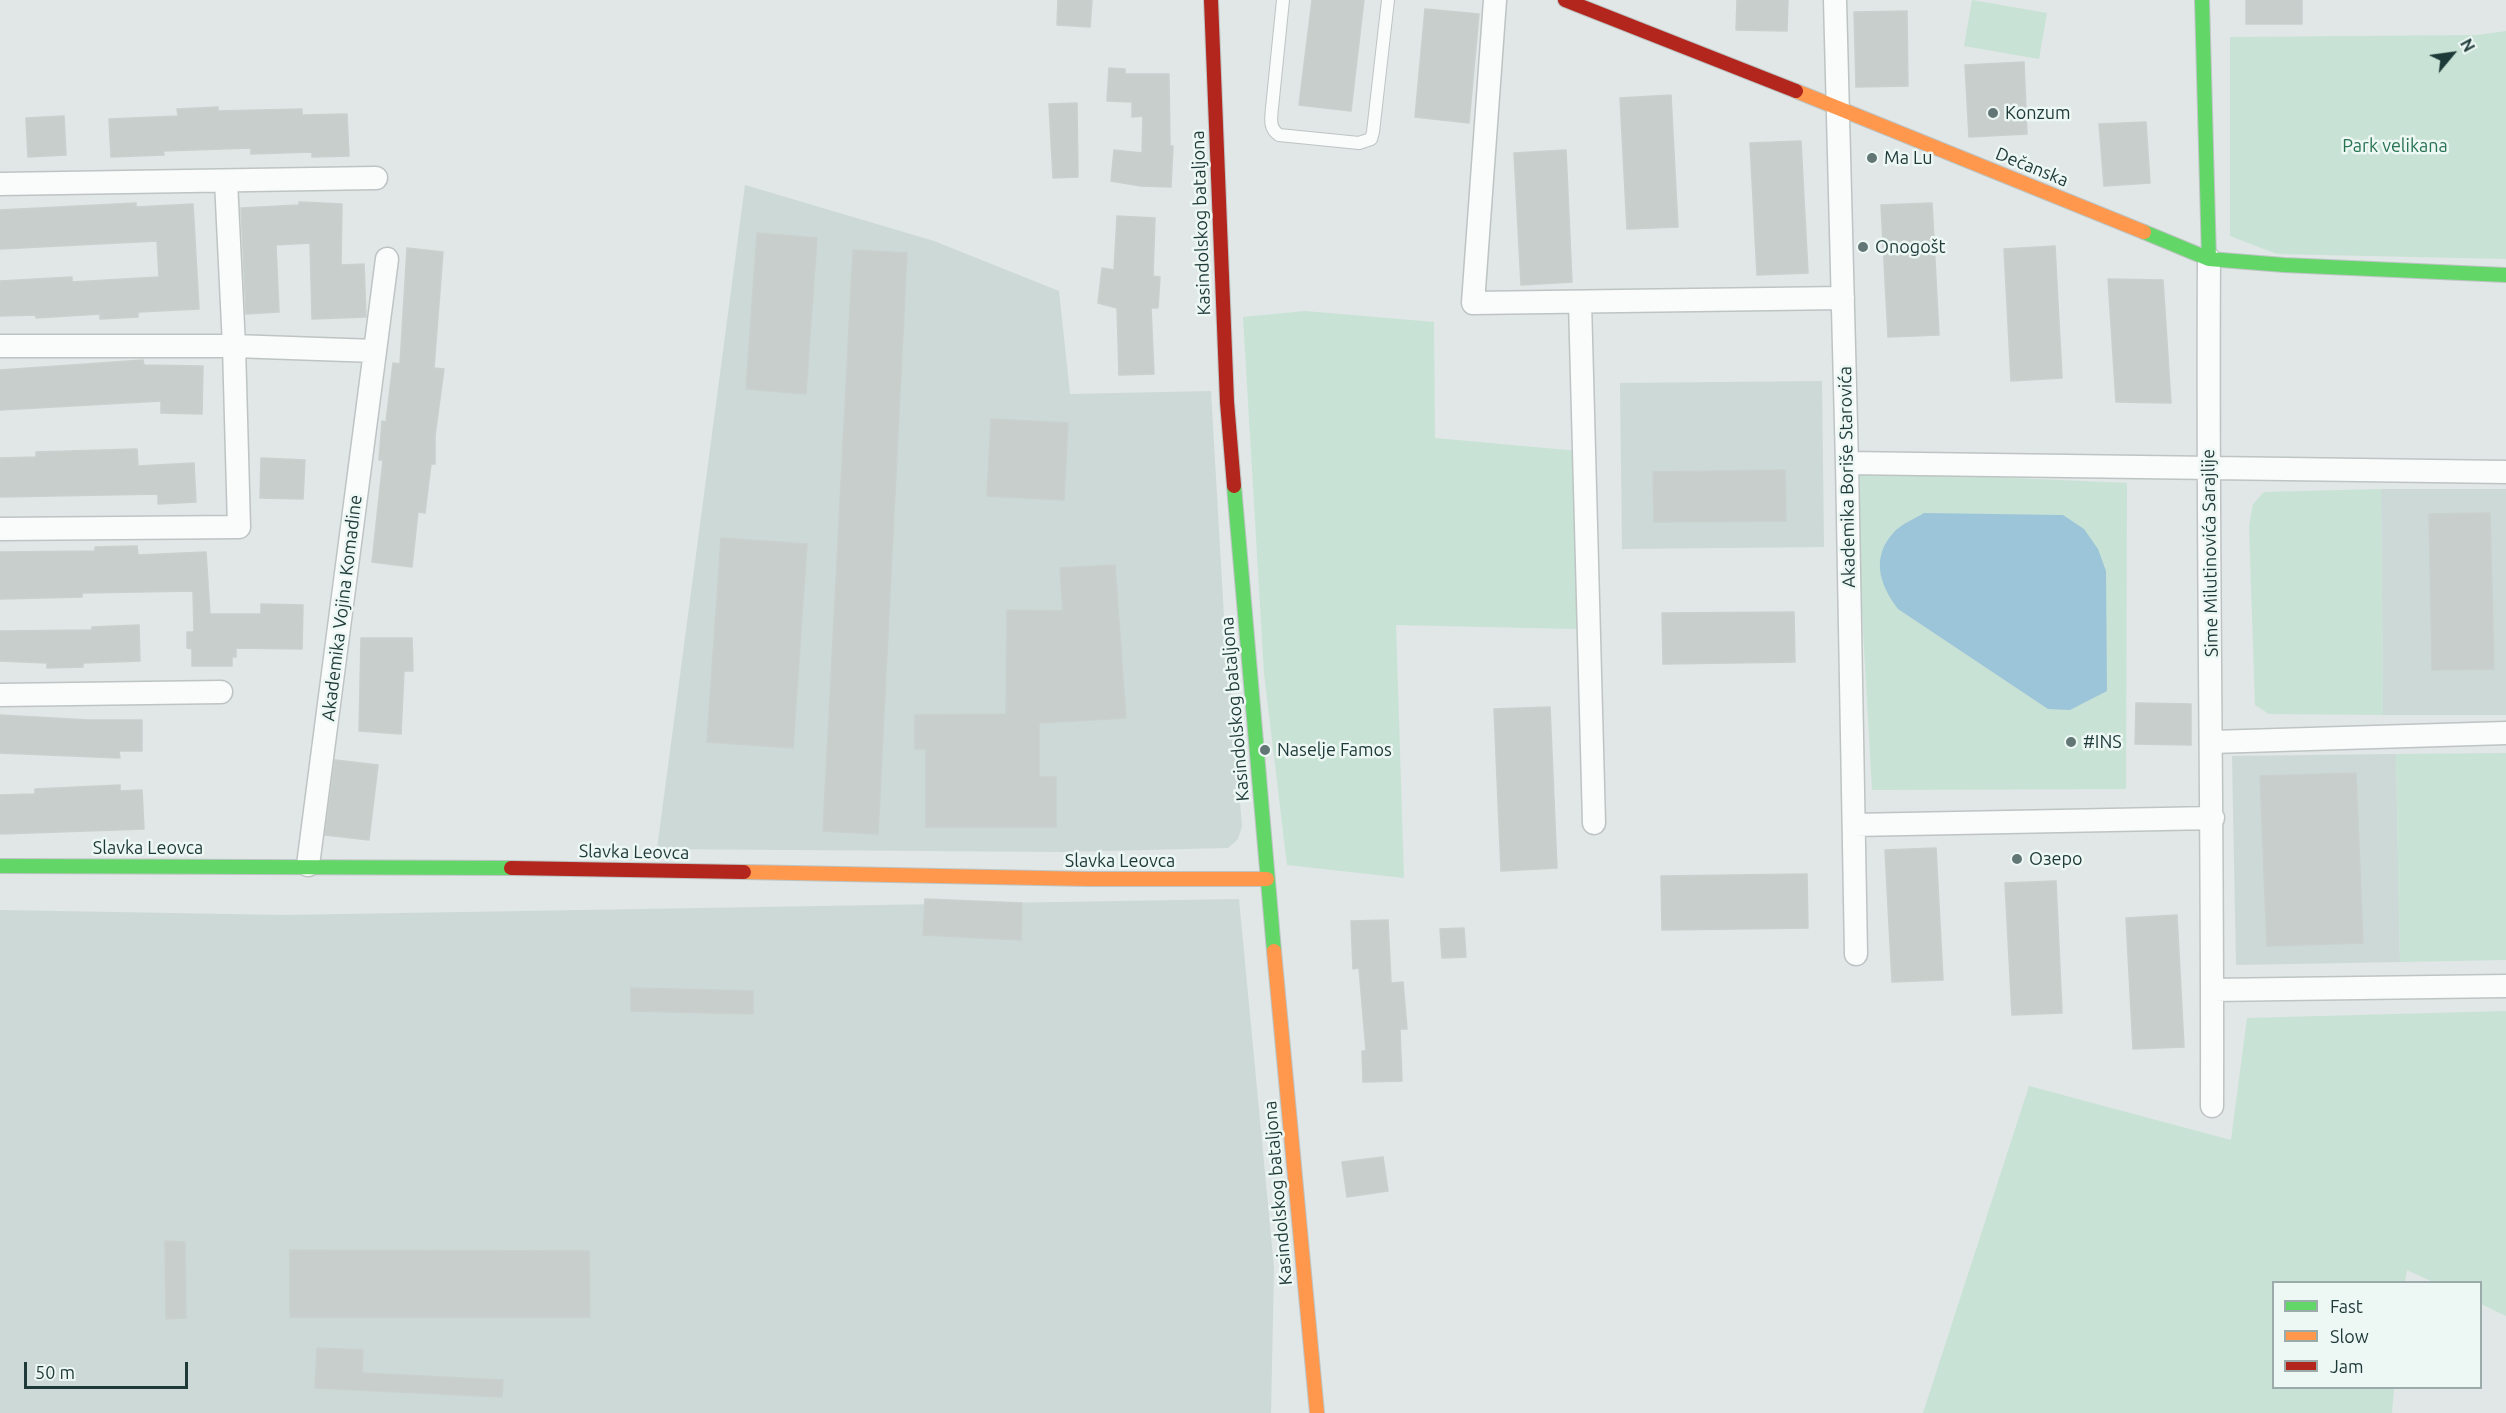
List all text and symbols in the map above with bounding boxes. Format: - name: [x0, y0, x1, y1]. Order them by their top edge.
- north arrow: [2422, 24, 2482, 84]
- text: N: [2457, 36, 2479, 55]
- place label: Konzum: [2005, 102, 2071, 124]
- marker: Konzum: [1986, 106, 2000, 120]
- street label: Kasindolskog bataljona: [1187, 130, 1215, 316]
- park label: Park velikana: [2342, 135, 2448, 157]
- street label: Dečanska: [1992, 143, 2072, 191]
- place label: Ma Lu: [1884, 147, 1932, 169]
- marker: Ma Lu: [1865, 151, 1879, 165]
- place label: Onogošt: [1875, 236, 1946, 258]
- marker: Onogošt: [1856, 240, 1870, 254]
- street label: Akademika Boriše Starovića: [1834, 366, 1860, 588]
- street label: Sime Milutinovića Sarajlije: [2197, 449, 2223, 657]
- street label: Akademika Vojina Komadine: [317, 494, 367, 722]
- street label: Kasindolskog bataljona: [1216, 616, 1254, 802]
- place label: #INS: [2083, 731, 2122, 753]
- marker: #INS: [2064, 735, 2078, 749]
- place label: Naselje Famos: [1277, 739, 1392, 761]
- marker: Naselje Famos: [1258, 743, 1272, 757]
- street label: Slavka Leovca: [93, 837, 203, 859]
- street label: Slavka Leovca: [579, 840, 689, 864]
- place label: Озеро: [2029, 848, 2083, 870]
- street label: Slavka Leovca: [1065, 850, 1175, 872]
- marker: Озеро: [2010, 852, 2024, 866]
- street label: Kasindolskog bataljona: [1259, 1100, 1297, 1286]
- legend: [2272, 1281, 2482, 1389]
- text: Fast: [2330, 1296, 2363, 1316]
- text: Slow: [2330, 1326, 2369, 1346]
- scale bar: [27, 1350, 190, 1388]
- text: Jam: [2330, 1356, 2364, 1376]
- text: 50 m: [35, 1362, 75, 1382]

